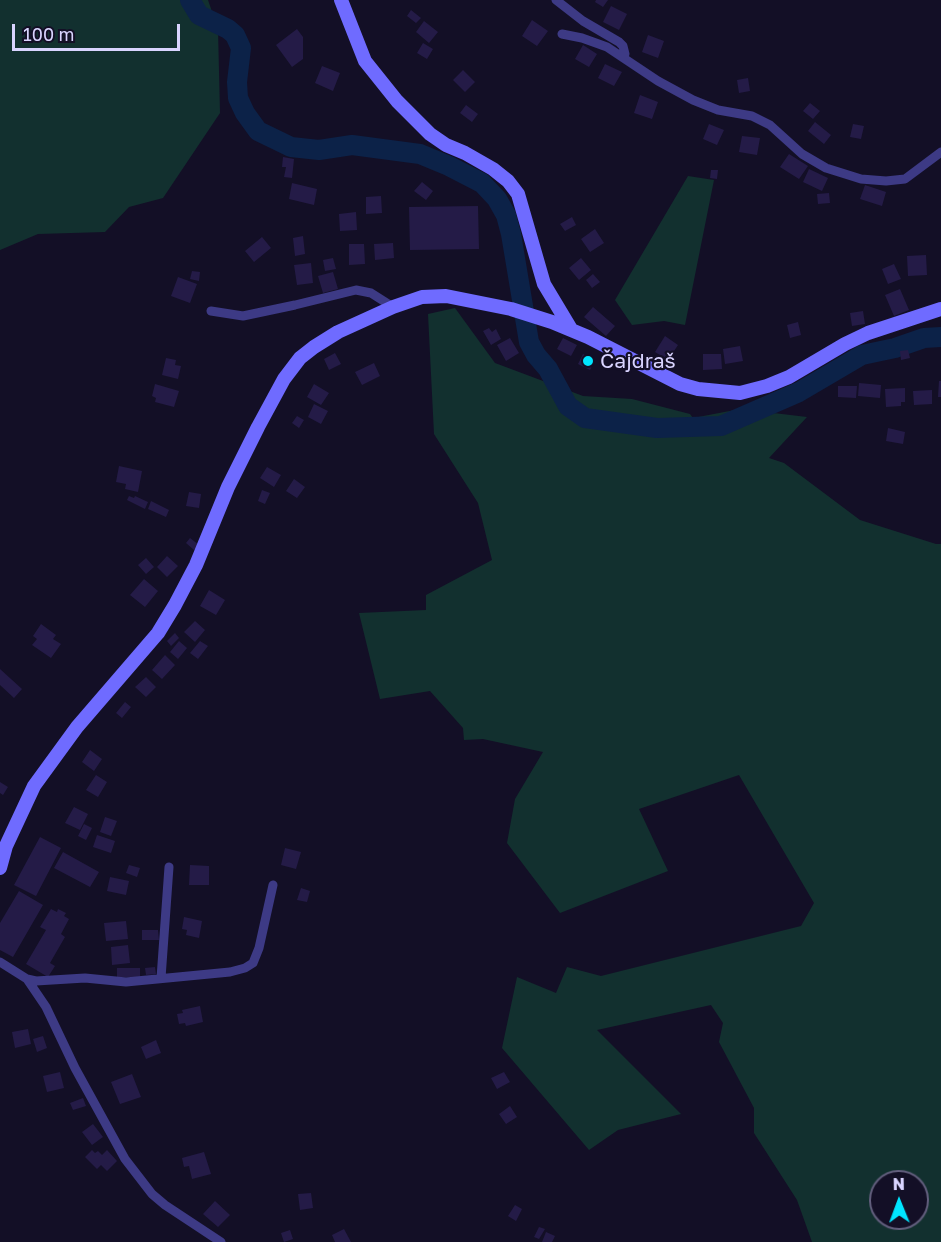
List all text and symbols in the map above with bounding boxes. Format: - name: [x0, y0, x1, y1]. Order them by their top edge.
- scale bar: [15, 12, 183, 50]
- text: 100 m: [23, 23, 74, 45]
- place label: Čajdraš: [600, 348, 676, 374]
- marker: Čajdraš: [581, 354, 595, 368]
- north arrow: [869, 1170, 929, 1230]
- text: N: [892, 1174, 905, 1194]

